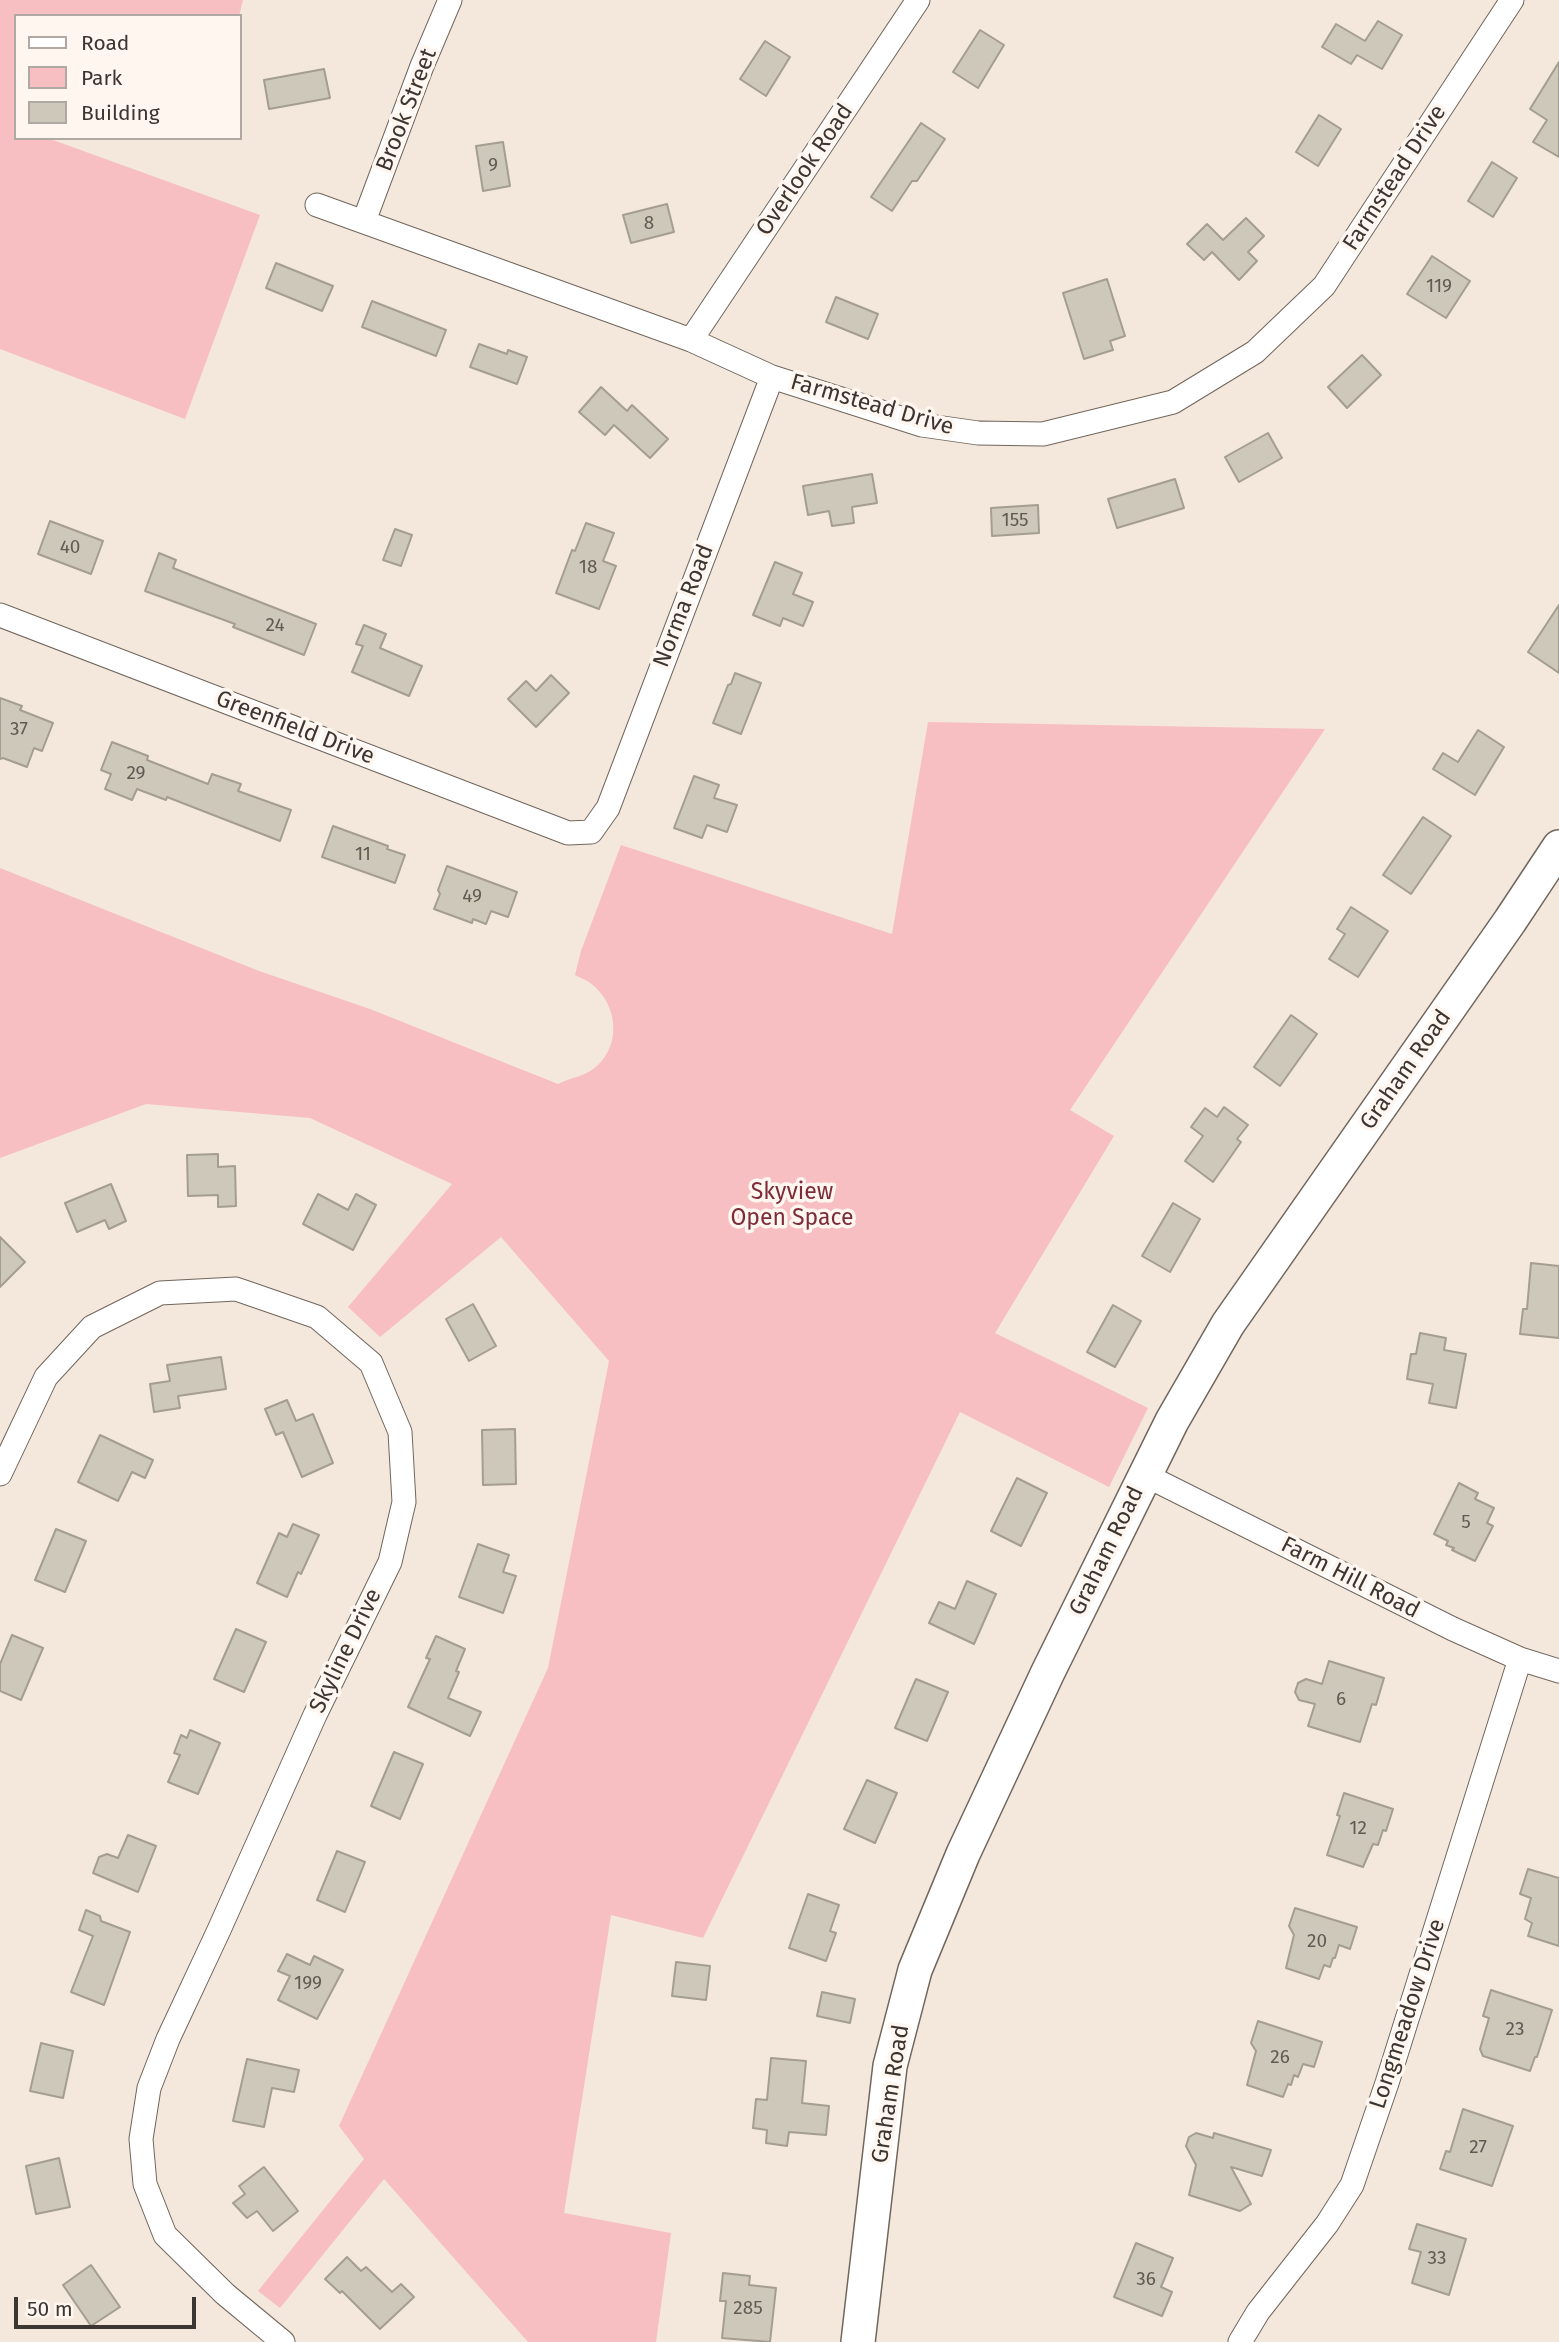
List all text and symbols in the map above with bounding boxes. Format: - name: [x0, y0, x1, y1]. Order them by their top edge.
- legend: [14, 14, 242, 140]
- text: Road: [81, 30, 129, 56]
- street label: Brook Street: [371, 45, 443, 175]
- text: Park: [81, 65, 122, 91]
- street label: Overlook Road: [751, 99, 859, 241]
- text: Building: [81, 100, 160, 126]
- street label: Farmstead Drive: [1338, 100, 1452, 256]
- house number: 9: [488, 155, 498, 177]
- house number: 8: [644, 213, 654, 235]
- house number: 119: [1426, 276, 1452, 298]
- street label: Farmstead Drive: [787, 369, 957, 441]
- house number: 155: [1001, 510, 1029, 532]
- house number: 40: [60, 537, 80, 559]
- street label: Norma Road: [648, 541, 720, 671]
- house number: 18: [579, 557, 597, 579]
- house number: 24: [266, 615, 284, 637]
- street label: Greenfield Drive: [212, 685, 378, 771]
- house number: 37: [10, 719, 28, 741]
- house number: 29: [126, 763, 146, 785]
- house number: 11: [355, 844, 371, 866]
- house number: 49: [462, 886, 482, 908]
- street label: Graham Road: [1355, 1005, 1457, 1135]
- park label: Skyview Open Space: [730, 1179, 854, 1233]
- street label: Graham Road: [1064, 1482, 1150, 1620]
- house number: 5: [1461, 1512, 1471, 1534]
- street label: Farm Hill Road: [1276, 1531, 1424, 1625]
- street label: Skyline Drive: [304, 1584, 388, 1718]
- house number: 6: [1336, 1689, 1346, 1711]
- house number: 12: [1349, 1818, 1367, 1840]
- street label: Longmeadow Drive: [1364, 1916, 1452, 2112]
- house number: 20: [1307, 1931, 1327, 1953]
- house number: 199: [294, 1973, 322, 1995]
- house number: 23: [1506, 2019, 1524, 2041]
- street label: Graham Road: [866, 2023, 916, 2165]
- house number: 26: [1270, 2047, 1290, 2069]
- house number: 27: [1469, 2137, 1487, 2159]
- house number: 33: [1428, 2248, 1446, 2270]
- house number: 36: [1136, 2269, 1156, 2291]
- scale bar: [18, 2282, 200, 2326]
- text: 50 m: [27, 2296, 73, 2322]
- house number: 285: [733, 2298, 763, 2320]

